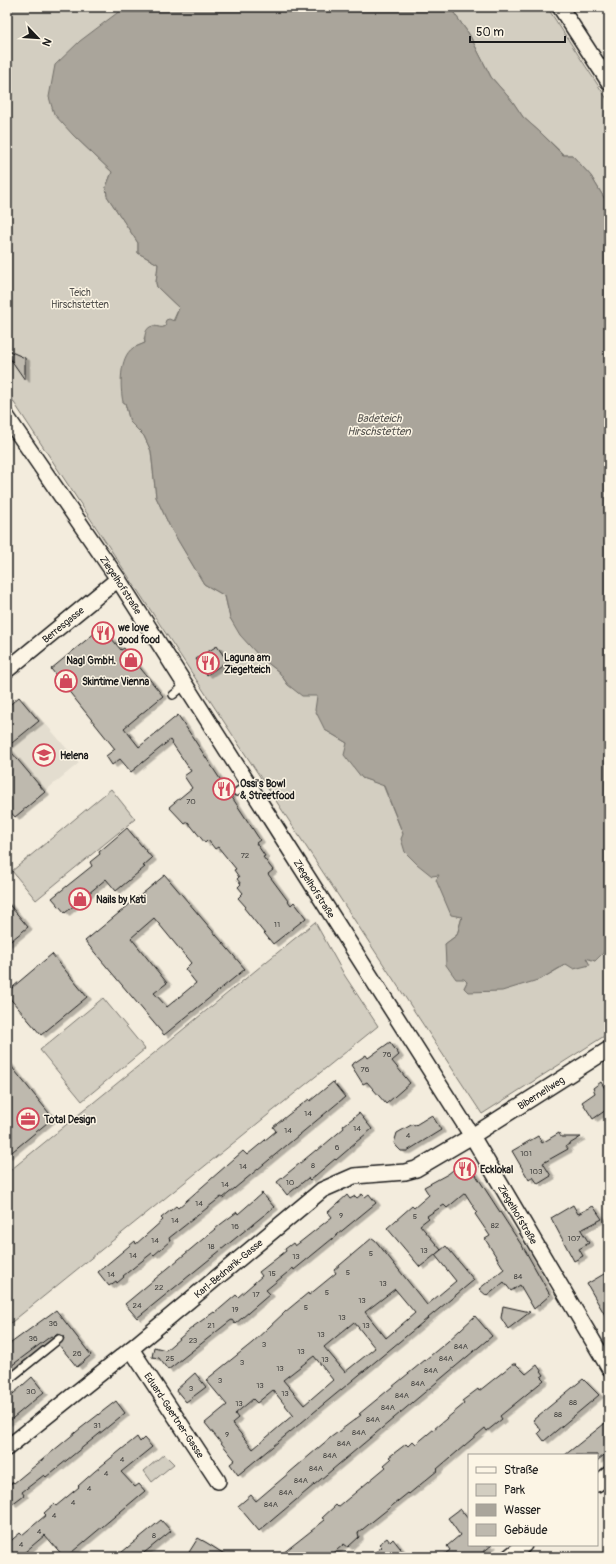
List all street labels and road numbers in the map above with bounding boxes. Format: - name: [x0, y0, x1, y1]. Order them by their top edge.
- street label: Ziegelhofstraße: [97, 554, 144, 617]
- street label: Berresgasse: [40, 604, 87, 646]
- street label: Ziegelhofstraße: [291, 857, 337, 921]
- street label: Bibernellweg: [516, 1074, 567, 1113]
- street label: Ziegelhofstraße: [495, 1183, 540, 1247]
- street label: Karl-Bednarik-Gasse: [192, 1237, 266, 1301]
- street label: Eduard-Gaertner-Gasse: [141, 1371, 206, 1461]

